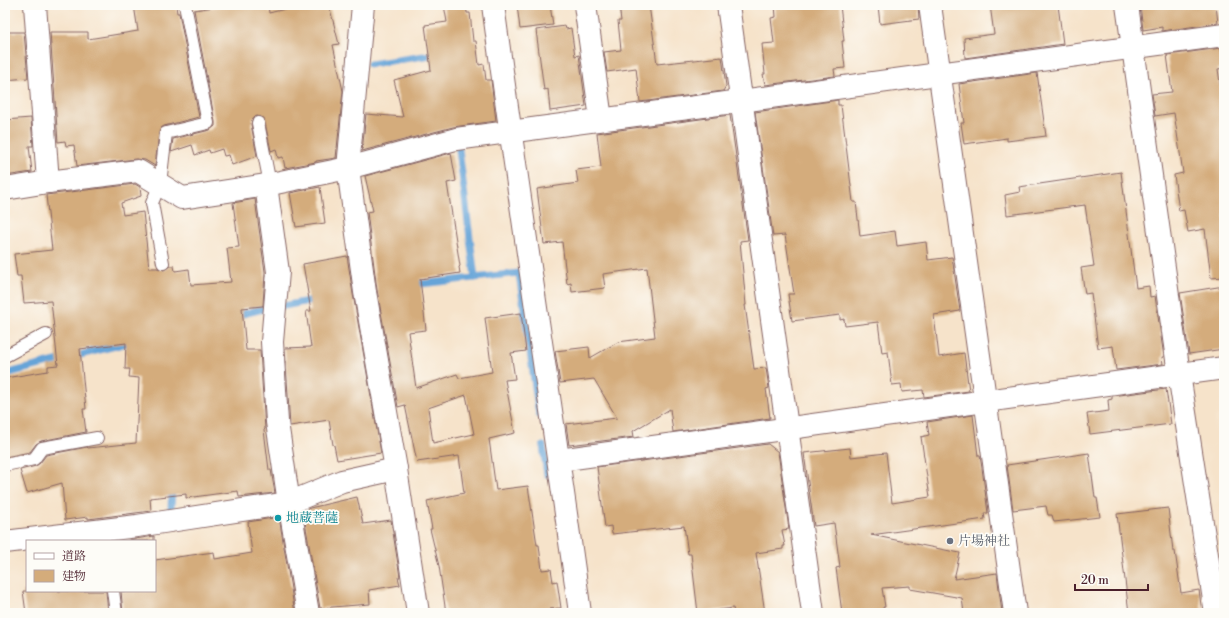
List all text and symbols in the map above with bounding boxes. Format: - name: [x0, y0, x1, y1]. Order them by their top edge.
- place label: 地蔵菩薩: [286, 510, 338, 526]
- marker: 地蔵菩薩: [273, 513, 283, 523]
- place label: 片場神社: [958, 533, 1010, 549]
- marker: 片場神社: [945, 536, 955, 546]
- legend: [26, 540, 156, 592]
- text: 道路: [62, 549, 86, 564]
- scale bar: [1075, 566, 1148, 592]
- text: 建物: [62, 569, 86, 584]
- text: 20 m: [1081, 573, 1109, 588]

